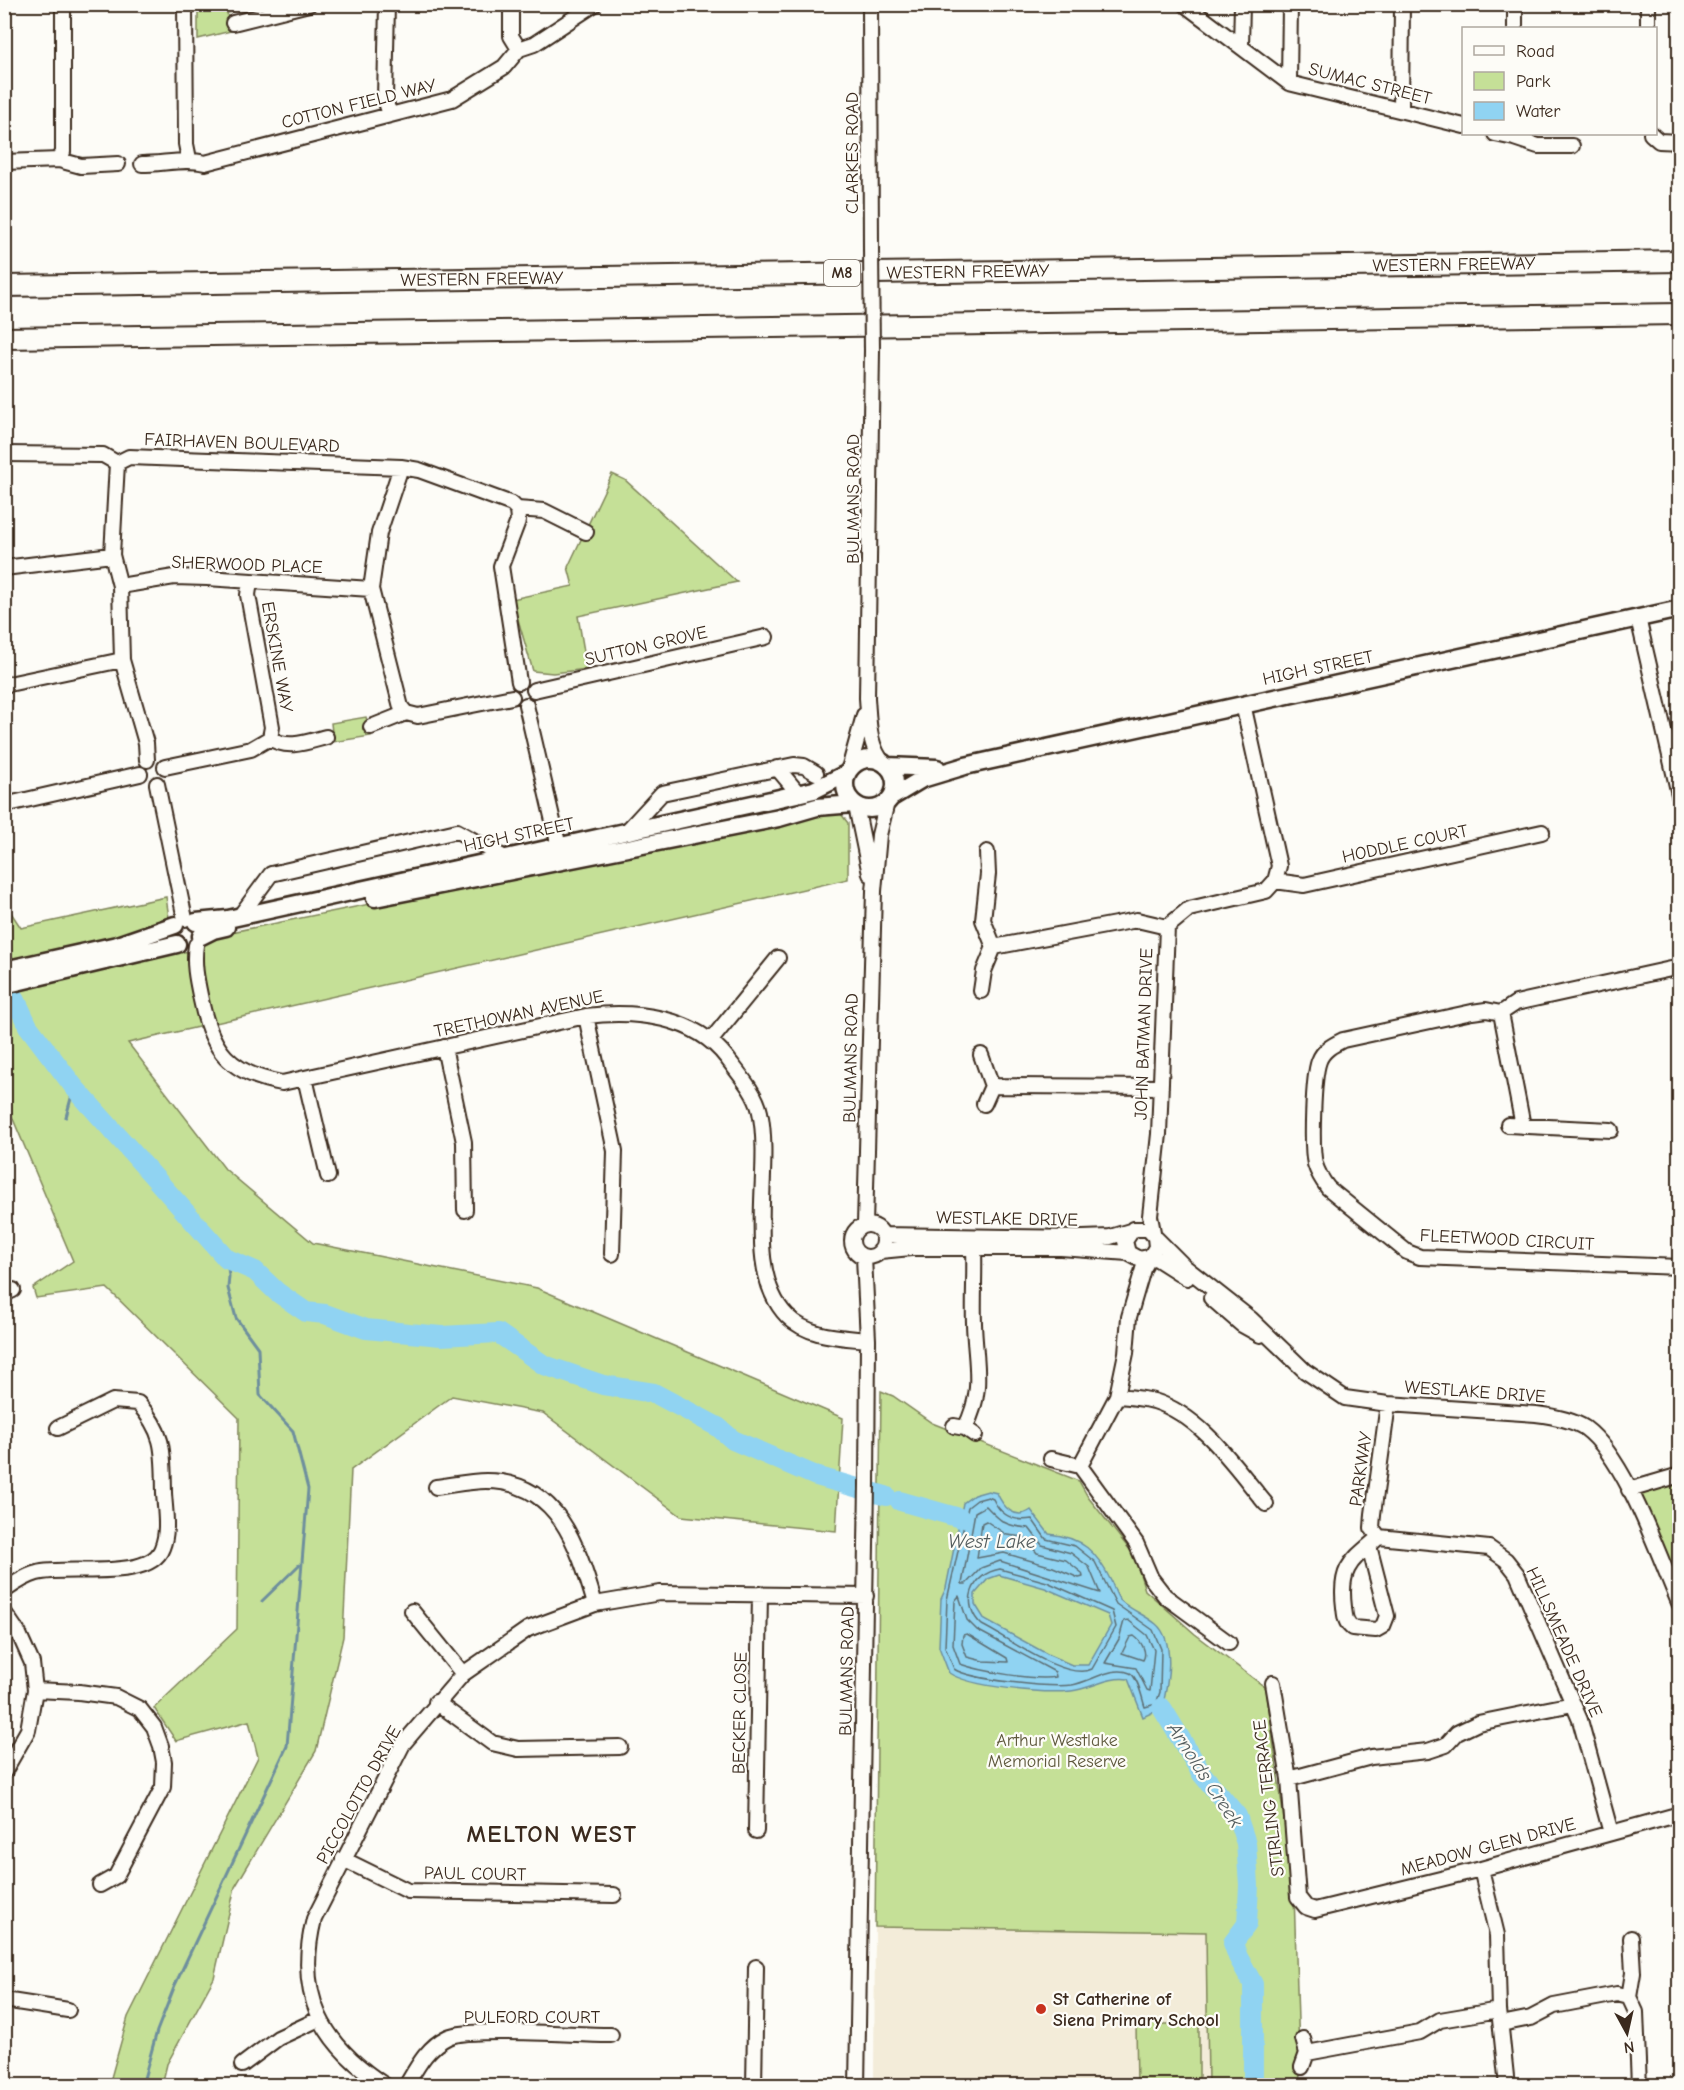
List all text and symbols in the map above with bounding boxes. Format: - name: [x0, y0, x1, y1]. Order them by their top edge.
- legend: [1462, 27, 1657, 135]
- text: Road: [1516, 41, 1555, 62]
- street label: SUMAC STREET: [1306, 59, 1434, 110]
- text: Park: [1516, 71, 1551, 92]
- street label: COTTON FIELD WAY: [279, 75, 439, 133]
- street label: CLARKES ROAD: [842, 92, 863, 214]
- text: Water: [1516, 101, 1561, 122]
- street label: WESTERN FREEWAY: [1372, 253, 1536, 276]
- road number: M8: [824, 260, 860, 286]
- street label: WESTERN FREEWAY: [886, 260, 1050, 283]
- street label: WESTERN FREEWAY: [400, 267, 564, 291]
- street label: FAIRHAVEN BOULEVARD: [144, 429, 340, 457]
- street label: BULMANS ROAD: [843, 434, 864, 564]
- street label: SHERWOOD PLACE: [171, 552, 323, 578]
- street label: ERSKINE WAY: [257, 600, 297, 714]
- street label: SUTTON GROVE: [583, 622, 710, 670]
- street label: HIGH STREET: [1261, 646, 1376, 690]
- street label: HIGH STREET: [462, 813, 577, 857]
- street label: HODDLE COURT: [1340, 820, 1471, 868]
- street label: JOHN BATMAN DRIVE: [1131, 947, 1158, 1120]
- street label: TRETHOWAN AVENUE: [432, 986, 606, 1042]
- street label: BULMANS ROAD: [839, 993, 863, 1123]
- street label: WESTLAKE DRIVE: [936, 1207, 1078, 1231]
- street label: FLEETWOOD CIRCUIT: [1419, 1225, 1595, 1255]
- street label: WESTLAKE DRIVE: [1404, 1377, 1547, 1407]
- street label: PARKWAY: [1345, 1430, 1377, 1508]
- water label: West Lake: [948, 1530, 1036, 1553]
- street label: HILLSMEADE DRIVE: [1521, 1564, 1607, 1720]
- street label: BULMANS ROAD: [835, 1606, 859, 1736]
- street label: BECKER CLOSE: [728, 1651, 752, 1774]
- water label: Arnolds Creek: [1162, 1717, 1248, 1832]
- street label: STIRLING TERRACE: [1249, 1718, 1289, 1878]
- street label: PICCOLOTTO DRIVE: [312, 1722, 406, 1868]
- park label: Arthur Westlake Memorial Reserve: [988, 1730, 1126, 1772]
- street label: MEADOW GLEN DRIVE: [1398, 1813, 1578, 1881]
- district label: MELTON WEST: [466, 1820, 638, 1848]
- street label: PAUL COURT: [424, 1863, 527, 1885]
- place label: St Catherine of Siena Primary School: [1053, 1989, 1219, 2031]
- marker: St Catherine of Siena Primary School: [1034, 2002, 1048, 2016]
- north arrow: [1597, 2003, 1657, 2063]
- street label: PULFORD COURT: [464, 2007, 601, 2028]
- text: N: [1623, 2037, 1635, 2057]

